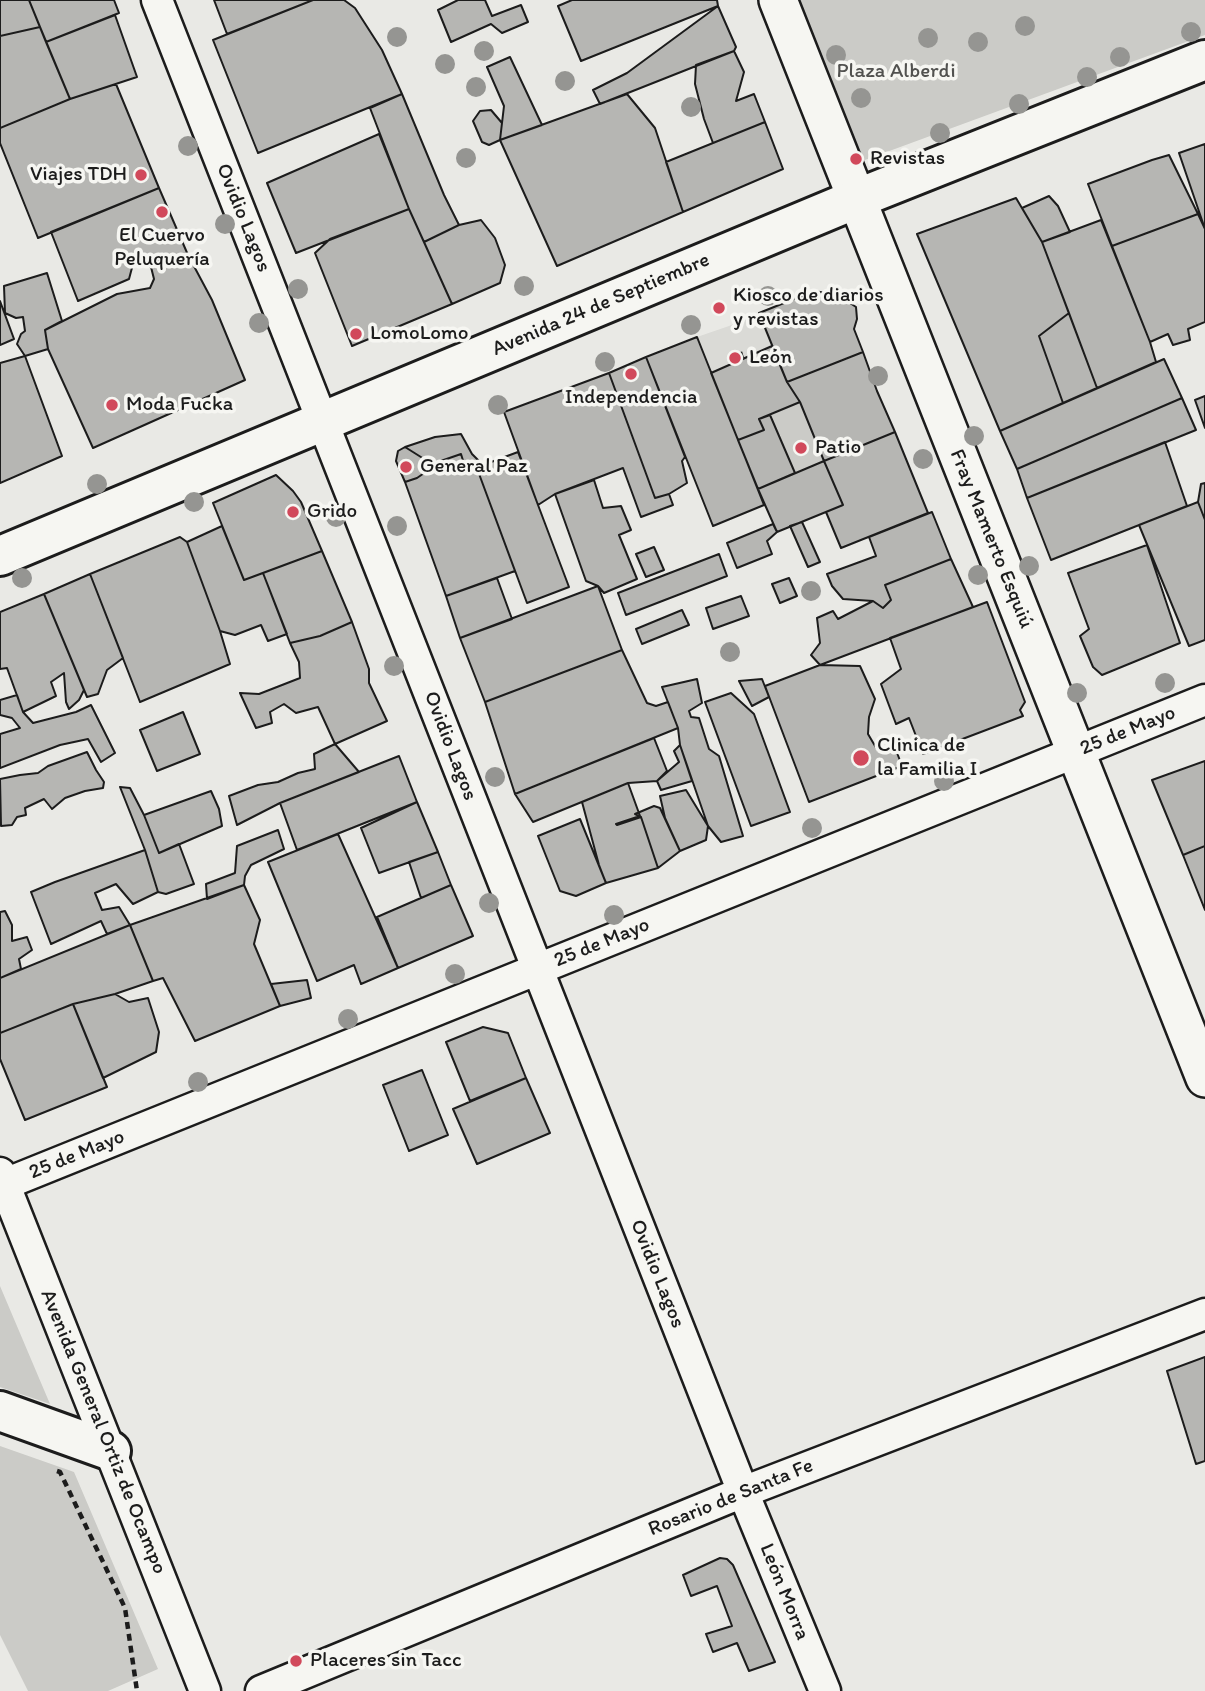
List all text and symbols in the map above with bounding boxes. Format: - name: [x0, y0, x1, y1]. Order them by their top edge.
- park label: Plaza Alberdi: [836, 59, 956, 85]
- place label: Revistas: [870, 146, 945, 172]
- marker: Revistas: [848, 151, 864, 167]
- street label: Ovidio Lagos: [210, 160, 276, 276]
- place label: Viajes TDH: [30, 162, 127, 188]
- marker: Viajes TDH: [133, 167, 149, 183]
- marker: El Cuervo Peluquería: [154, 204, 170, 220]
- place label: El Cuervo Peluquería: [114, 223, 210, 273]
- street label: Avenida 24 de Septiembre: [488, 248, 714, 362]
- place label: Kiosco de diarios y revistas: [733, 283, 884, 333]
- marker: Kiosco de diarios y revistas: [711, 300, 727, 316]
- place label: LomoLomo: [370, 321, 469, 347]
- marker: LomoLomo: [348, 326, 364, 342]
- place label: León: [749, 345, 792, 371]
- marker: León: [727, 350, 743, 366]
- marker: Independencia: [623, 366, 639, 382]
- place label: Independencia: [565, 385, 697, 411]
- place label: Moda Fucka: [126, 392, 233, 418]
- marker: Moda Fucka: [104, 397, 120, 413]
- place label: Patio: [815, 435, 861, 461]
- marker: Patio: [793, 440, 809, 456]
- street label: Fray Mamerto Esquiú: [944, 446, 1038, 632]
- place label: General Paz: [420, 454, 528, 480]
- marker: General Paz: [398, 459, 414, 475]
- place label: Grido: [307, 499, 357, 525]
- marker: Grido: [285, 504, 301, 520]
- street label: Ovidio Lagos: [418, 688, 482, 804]
- street label: 25 de Mayo: [1077, 700, 1179, 762]
- place label: Clinica de la Familia I: [877, 733, 977, 783]
- marker: Clinica de la Familia I: [851, 748, 871, 768]
- street label: 25 de Mayo: [551, 912, 653, 974]
- street label: 25 de Mayo: [26, 1124, 128, 1186]
- street label: Ovidio Lagos: [624, 1216, 690, 1332]
- street label: Avenida General Ortiz de Ocampo: [34, 1286, 172, 1578]
- street label: Rosario de Santa Fe: [645, 1453, 817, 1543]
- street label: León Morra: [753, 1540, 815, 1644]
- place label: Placeres sin Tacc: [310, 1648, 462, 1674]
- marker: Placeres sin Tacc: [288, 1653, 304, 1669]

